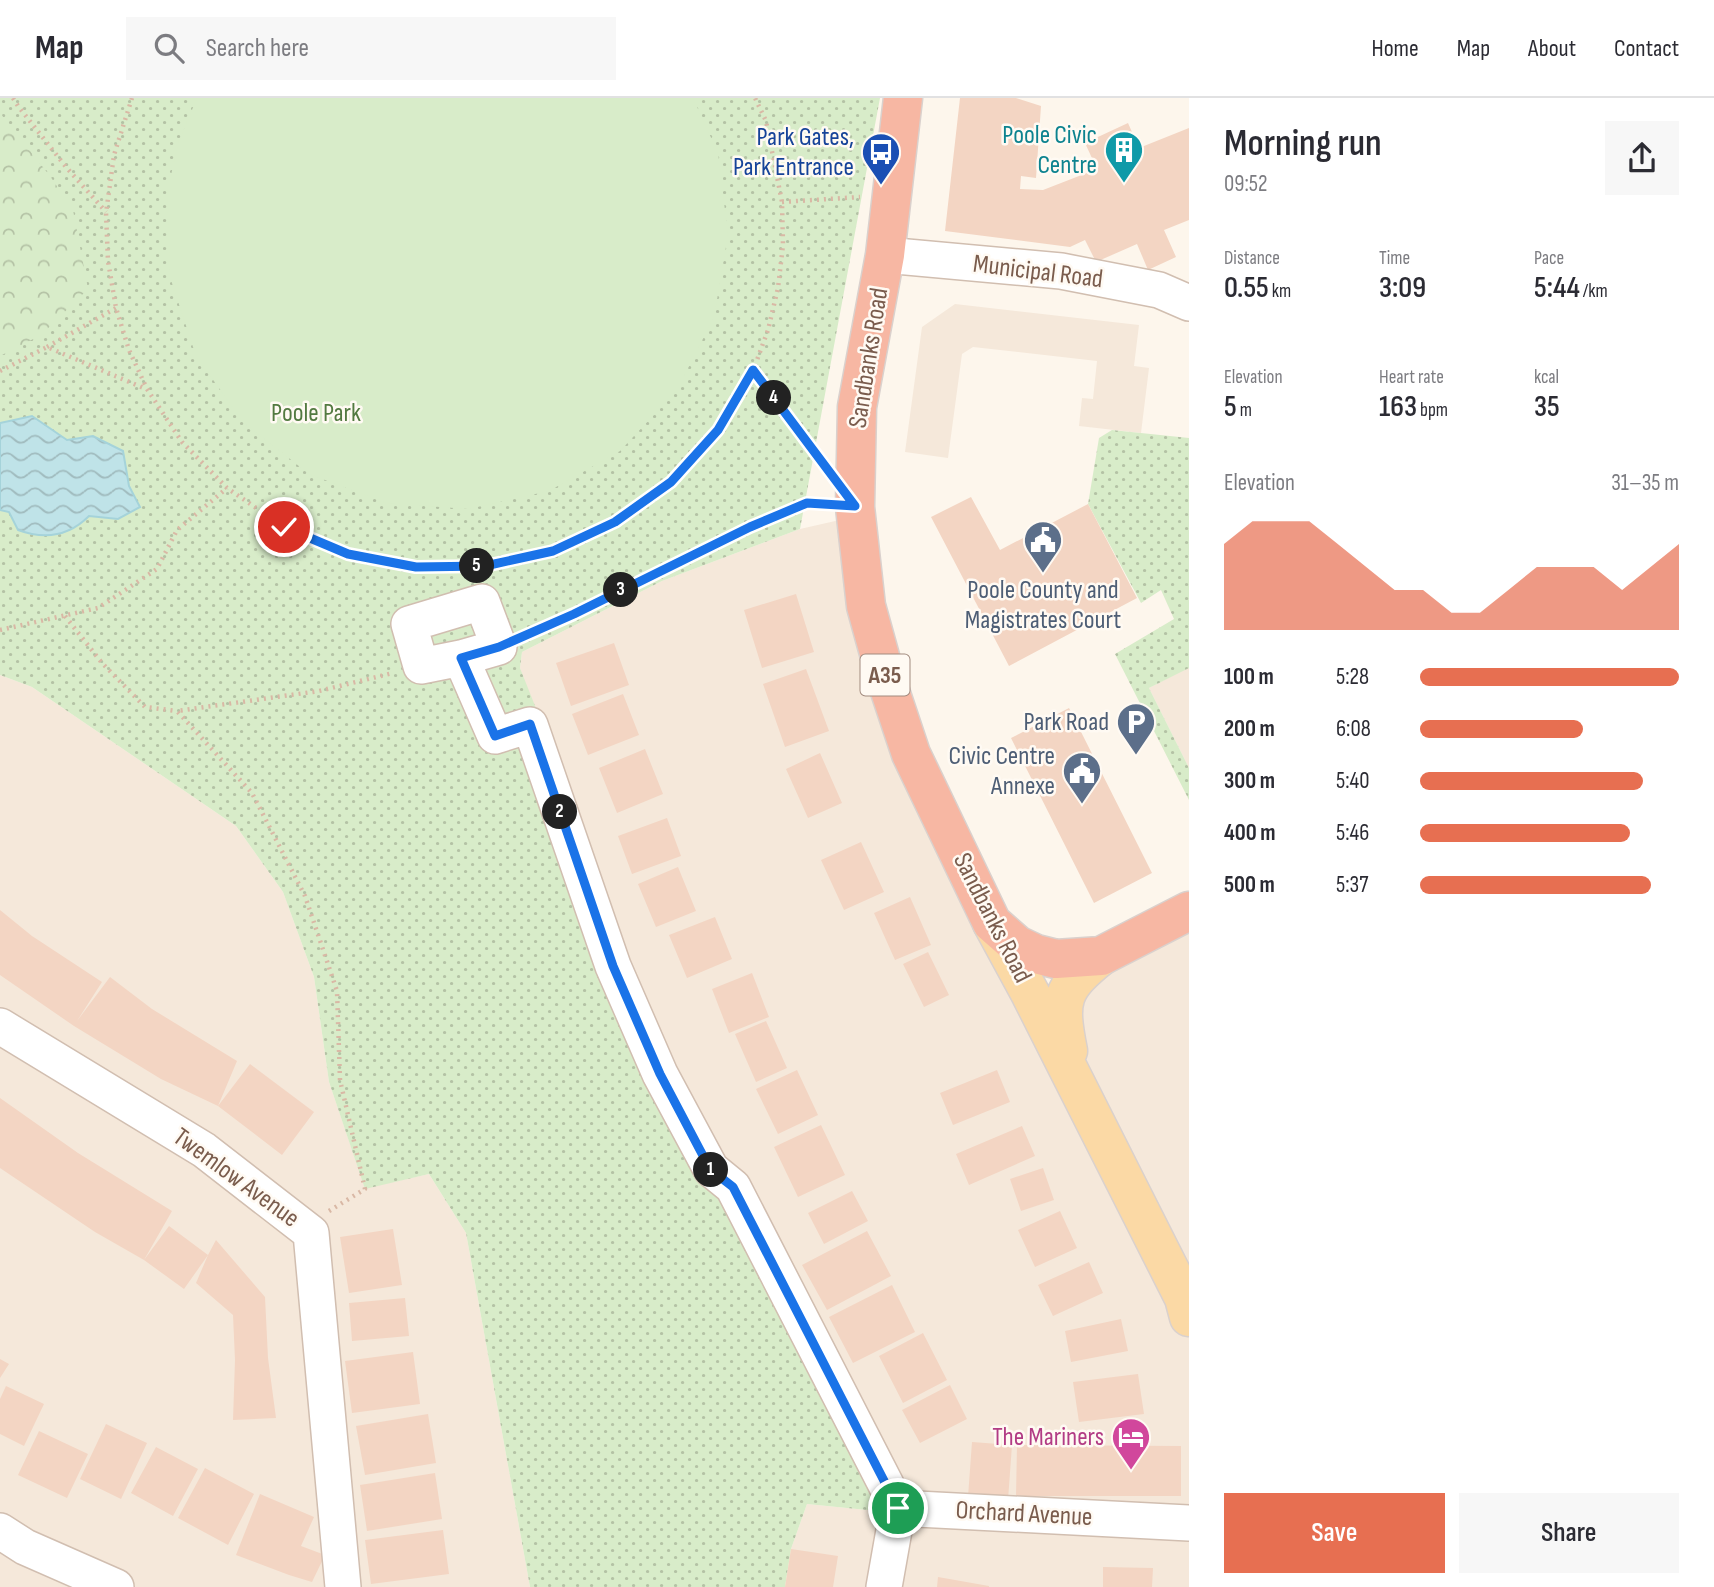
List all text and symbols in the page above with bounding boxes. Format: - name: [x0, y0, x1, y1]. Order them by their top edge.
- search box: [126, 17, 616, 80]
- text: Map: [35, 28, 84, 68]
- icon: search: [150, 29, 188, 67]
- text: Search here: [206, 33, 309, 64]
- text: Home: [1371, 34, 1419, 63]
- text: Map: [1457, 34, 1490, 63]
- text: About: [1528, 34, 1576, 63]
- text: Contact: [1614, 34, 1679, 63]
- place label: Poole Civic Centre: [1002, 120, 1097, 181]
- text: Morning run: [1224, 121, 1382, 166]
- button: share: [1605, 121, 1679, 195]
- place label: Park Gates, Park Entrance: [733, 122, 854, 183]
- building icon: Poole Civic Centre: [1103, 129, 1145, 184]
- bus stop icon: Park Gates, Park Entrance: [860, 131, 902, 186]
- text: 09:52: [1224, 170, 1268, 198]
- text: Distance: [1224, 247, 1280, 270]
- text: Time: [1379, 247, 1410, 270]
- text: Pace: [1534, 247, 1564, 270]
- street label: Municipal Road: [971, 249, 1105, 295]
- text: 0.55: [1224, 270, 1269, 306]
- text: 3:09: [1379, 270, 1426, 306]
- text: 5:44: [1534, 270, 1580, 306]
- text: km: [1269, 280, 1291, 303]
- text: /km: [1580, 280, 1608, 303]
- street label: Sandbanks Road: [843, 286, 895, 430]
- text: Elevation: [1224, 366, 1283, 389]
- text: Heart rate: [1379, 366, 1444, 389]
- text: kcal: [1534, 366, 1559, 389]
- pin: 4: [756, 380, 792, 416]
- text: 4: [769, 386, 778, 409]
- text: 5: [1224, 389, 1237, 425]
- text: 163: [1379, 389, 1417, 425]
- text: 35: [1534, 389, 1560, 425]
- park label: Poole Park: [271, 398, 361, 429]
- text: m: [1237, 399, 1252, 422]
- text: bpm: [1417, 399, 1448, 422]
- text: Elevation: [1224, 469, 1295, 497]
- text: 31–35 m: [1611, 469, 1679, 497]
- pin: [254, 497, 314, 557]
- icon: check: [265, 508, 303, 546]
- public building icon: Poole County and Magistrates Court: [1022, 519, 1064, 574]
- pin: 5: [460, 548, 494, 584]
- text: 5: [472, 554, 481, 577]
- pin: 3: [604, 573, 638, 608]
- place label: Poole County and Magistrates Court: [965, 575, 1121, 636]
- text: 3: [616, 578, 625, 601]
- road number: A35: [860, 654, 910, 696]
- text: 100 m: [1224, 663, 1274, 691]
- text: 5:28: [1336, 663, 1369, 691]
- parking icon: Park Road: [1115, 701, 1157, 756]
- place label: Park Road: [1024, 707, 1109, 738]
- text: 200 m: [1224, 715, 1275, 743]
- text: 6:08: [1336, 715, 1371, 743]
- place label: Civic Centre Annexe: [949, 741, 1055, 802]
- public building icon: Civic Centre Annexe: [1061, 750, 1103, 805]
- text: 300 m: [1224, 767, 1275, 795]
- text: 5:40: [1336, 767, 1369, 795]
- pin: 2: [542, 794, 578, 830]
- text: 2: [555, 800, 564, 823]
- text: 400 m: [1224, 819, 1275, 847]
- text: 5:46: [1336, 819, 1369, 847]
- street label: Sandbanks Road: [946, 848, 1038, 988]
- text: 500 m: [1224, 871, 1275, 899]
- text: 5:37: [1336, 871, 1368, 899]
- street label: Twemlow Avenue: [167, 1122, 305, 1234]
- pin: 1: [694, 1152, 728, 1188]
- text: 1: [707, 1158, 714, 1181]
- hotel icon: The Mariners: [1110, 1416, 1152, 1471]
- place label: The Mariners: [992, 1422, 1104, 1453]
- pin: [868, 1478, 928, 1538]
- icon: arrive: [879, 1489, 917, 1527]
- button: Save: [1224, 1493, 1445, 1573]
- button: Share: [1459, 1493, 1679, 1573]
- street label: Orchard Avenue: [955, 1495, 1093, 1533]

